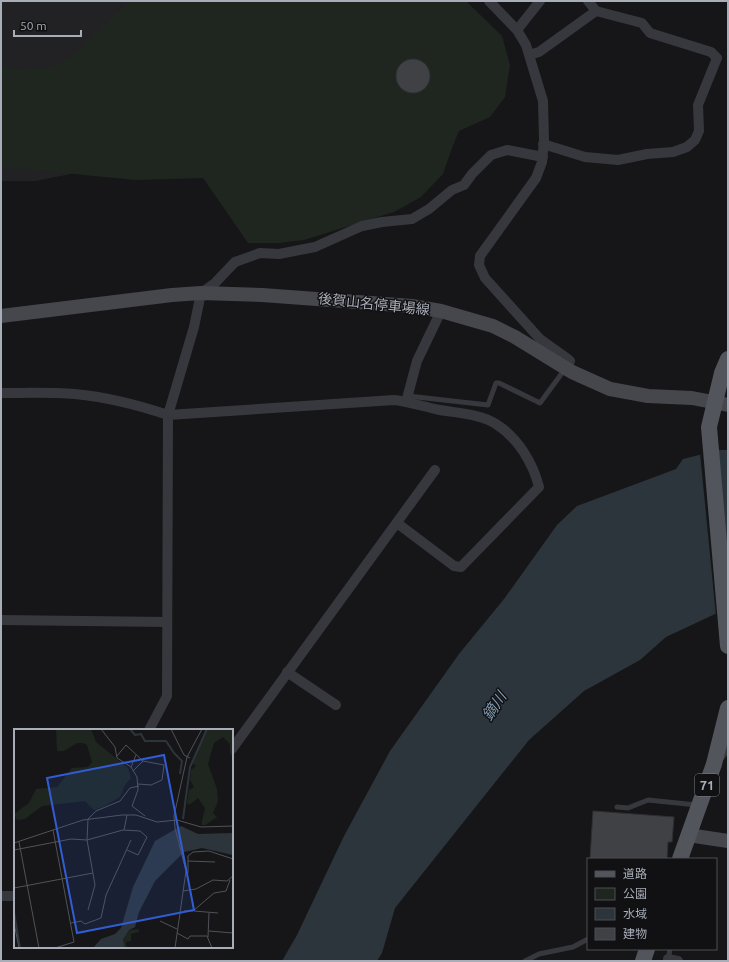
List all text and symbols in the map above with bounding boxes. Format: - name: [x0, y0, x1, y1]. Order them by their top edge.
- scale bar: [14, 12, 81, 38]
- text: 50 m: [20, 19, 47, 32]
- street label: 後賀山名停車場線: [317, 290, 431, 318]
- water label: 鏑川: [479, 687, 511, 723]
- inset map: [14, 729, 233, 948]
- road number: 71: [695, 774, 719, 796]
- legend: [587, 858, 717, 950]
- text: 道路: [623, 867, 647, 880]
- text: 公園: [623, 887, 647, 900]
- text: 水域: [623, 907, 647, 920]
- text: 建物: [623, 927, 647, 940]

